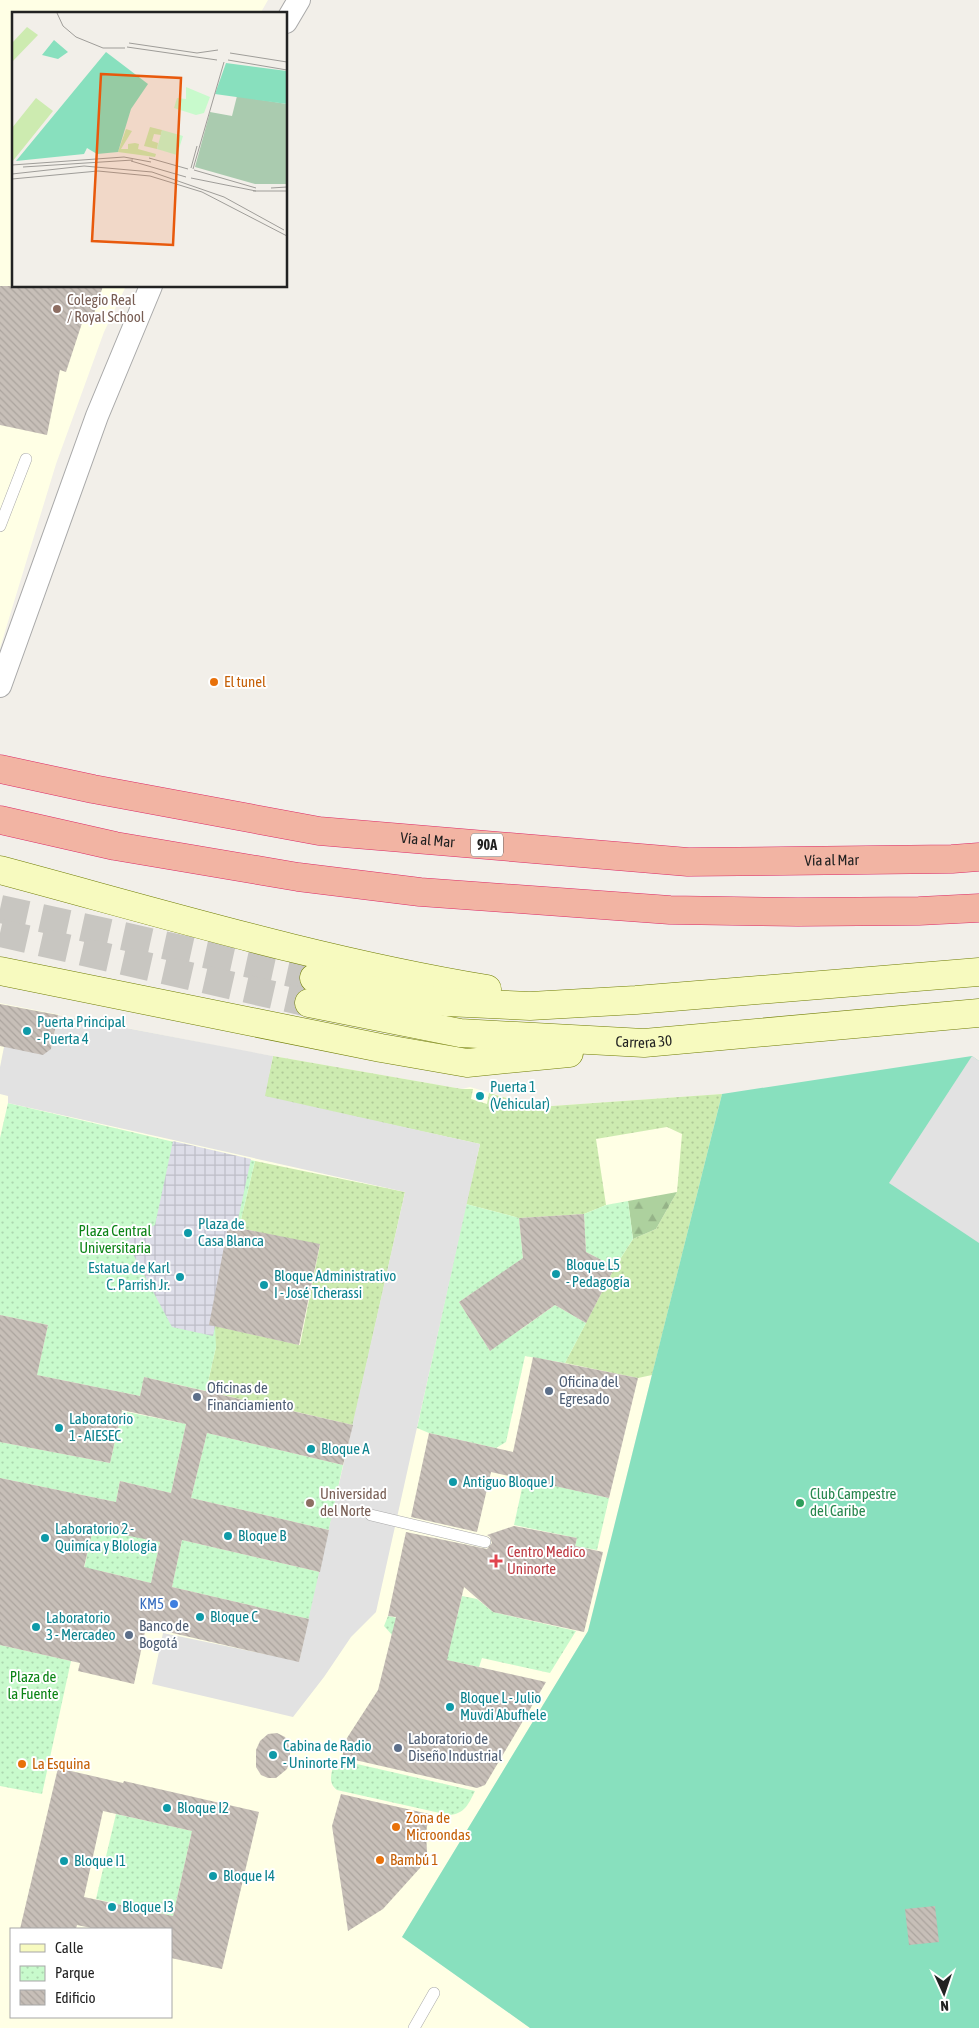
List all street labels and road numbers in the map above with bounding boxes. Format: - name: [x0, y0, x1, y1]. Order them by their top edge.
- street label: Vía al Mar: [400, 829, 456, 850]
- road number: 90A: [471, 834, 503, 856]
- street label: Vía al Mar: [804, 851, 860, 869]
- street label: Carrera 30: [615, 1032, 673, 1051]

